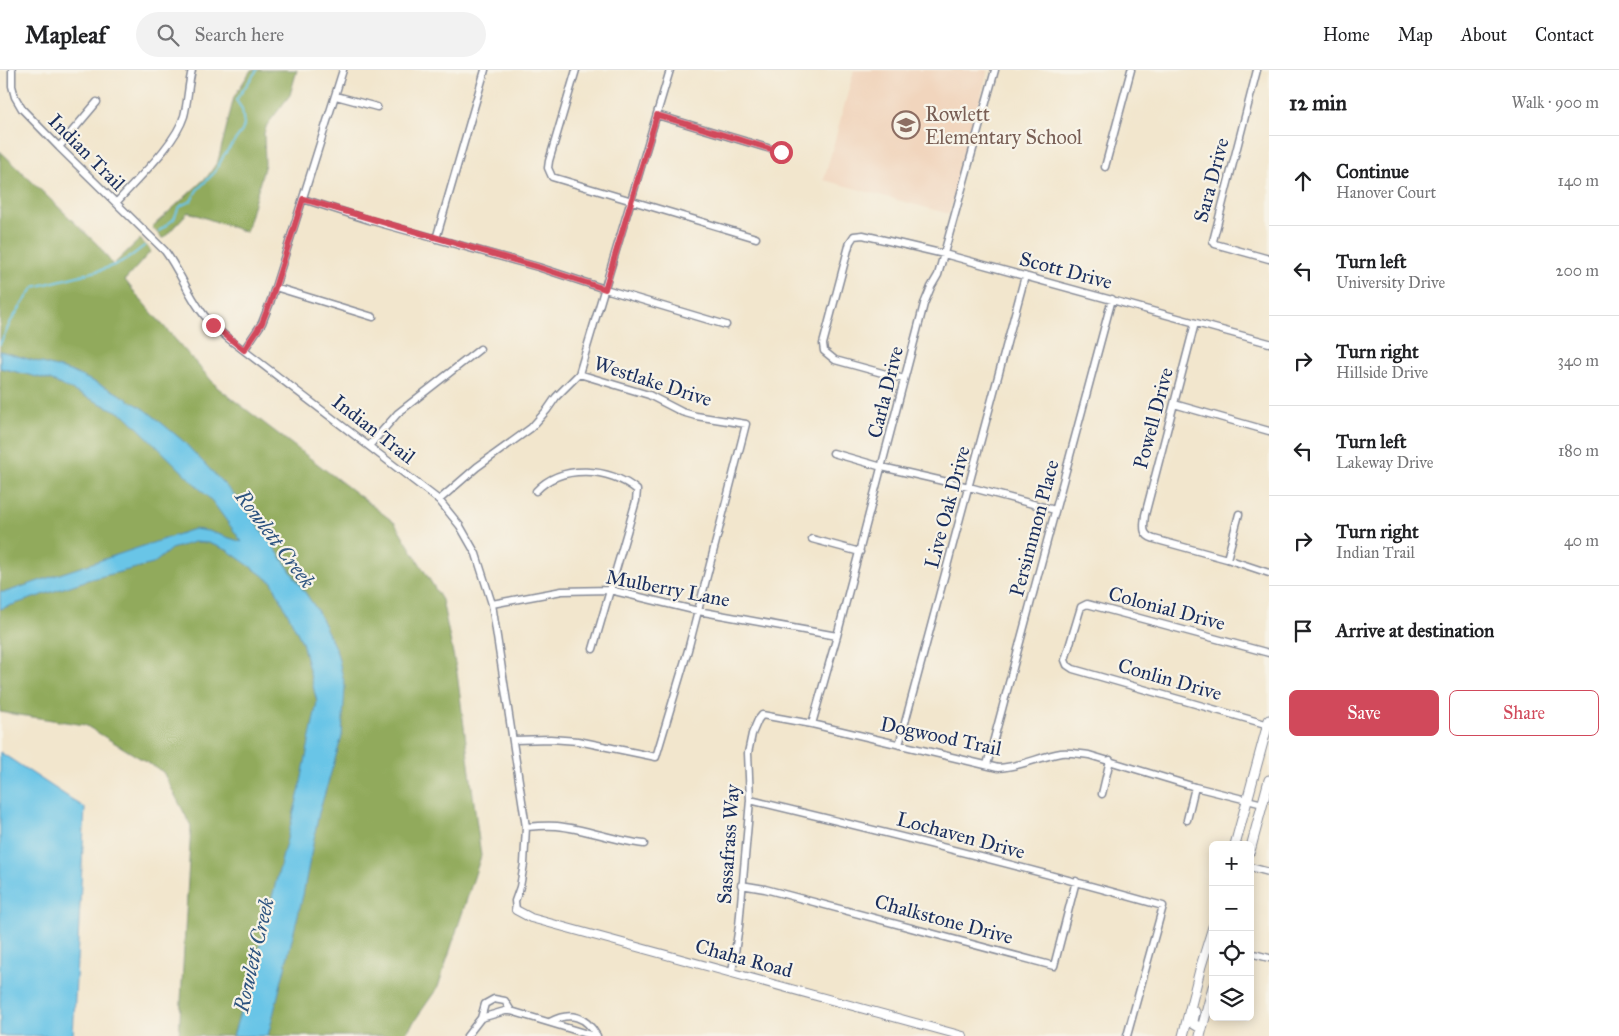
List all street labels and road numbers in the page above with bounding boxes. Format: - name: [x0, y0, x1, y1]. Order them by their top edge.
- street label: Indian Trail: [44, 109, 131, 196]
- street label: Sara Drive: [1188, 135, 1234, 225]
- street label: Scott Drive: [1017, 246, 1115, 294]
- street label: Carla Drive: [862, 344, 908, 440]
- street label: Westlake Drive: [591, 351, 715, 411]
- street label: Powell Drive: [1128, 365, 1178, 471]
- street label: Indian Trail: [328, 389, 421, 469]
- street label: Live Oak Drive: [919, 443, 975, 571]
- street label: Persimmon Place: [1004, 457, 1064, 599]
- street label: Mulberry Lane: [604, 564, 732, 612]
- street label: Colonial Drive: [1106, 581, 1228, 635]
- street label: Conlin Drive: [1115, 653, 1225, 705]
- street label: Dogwood Trail: [878, 711, 1004, 762]
- street label: Sassafrass Way: [712, 783, 744, 905]
- street label: Lochaven Drive: [894, 806, 1028, 864]
- street label: Chalkstone Drive: [872, 889, 1016, 949]
- street label: Chaha Road: [693, 934, 795, 982]

